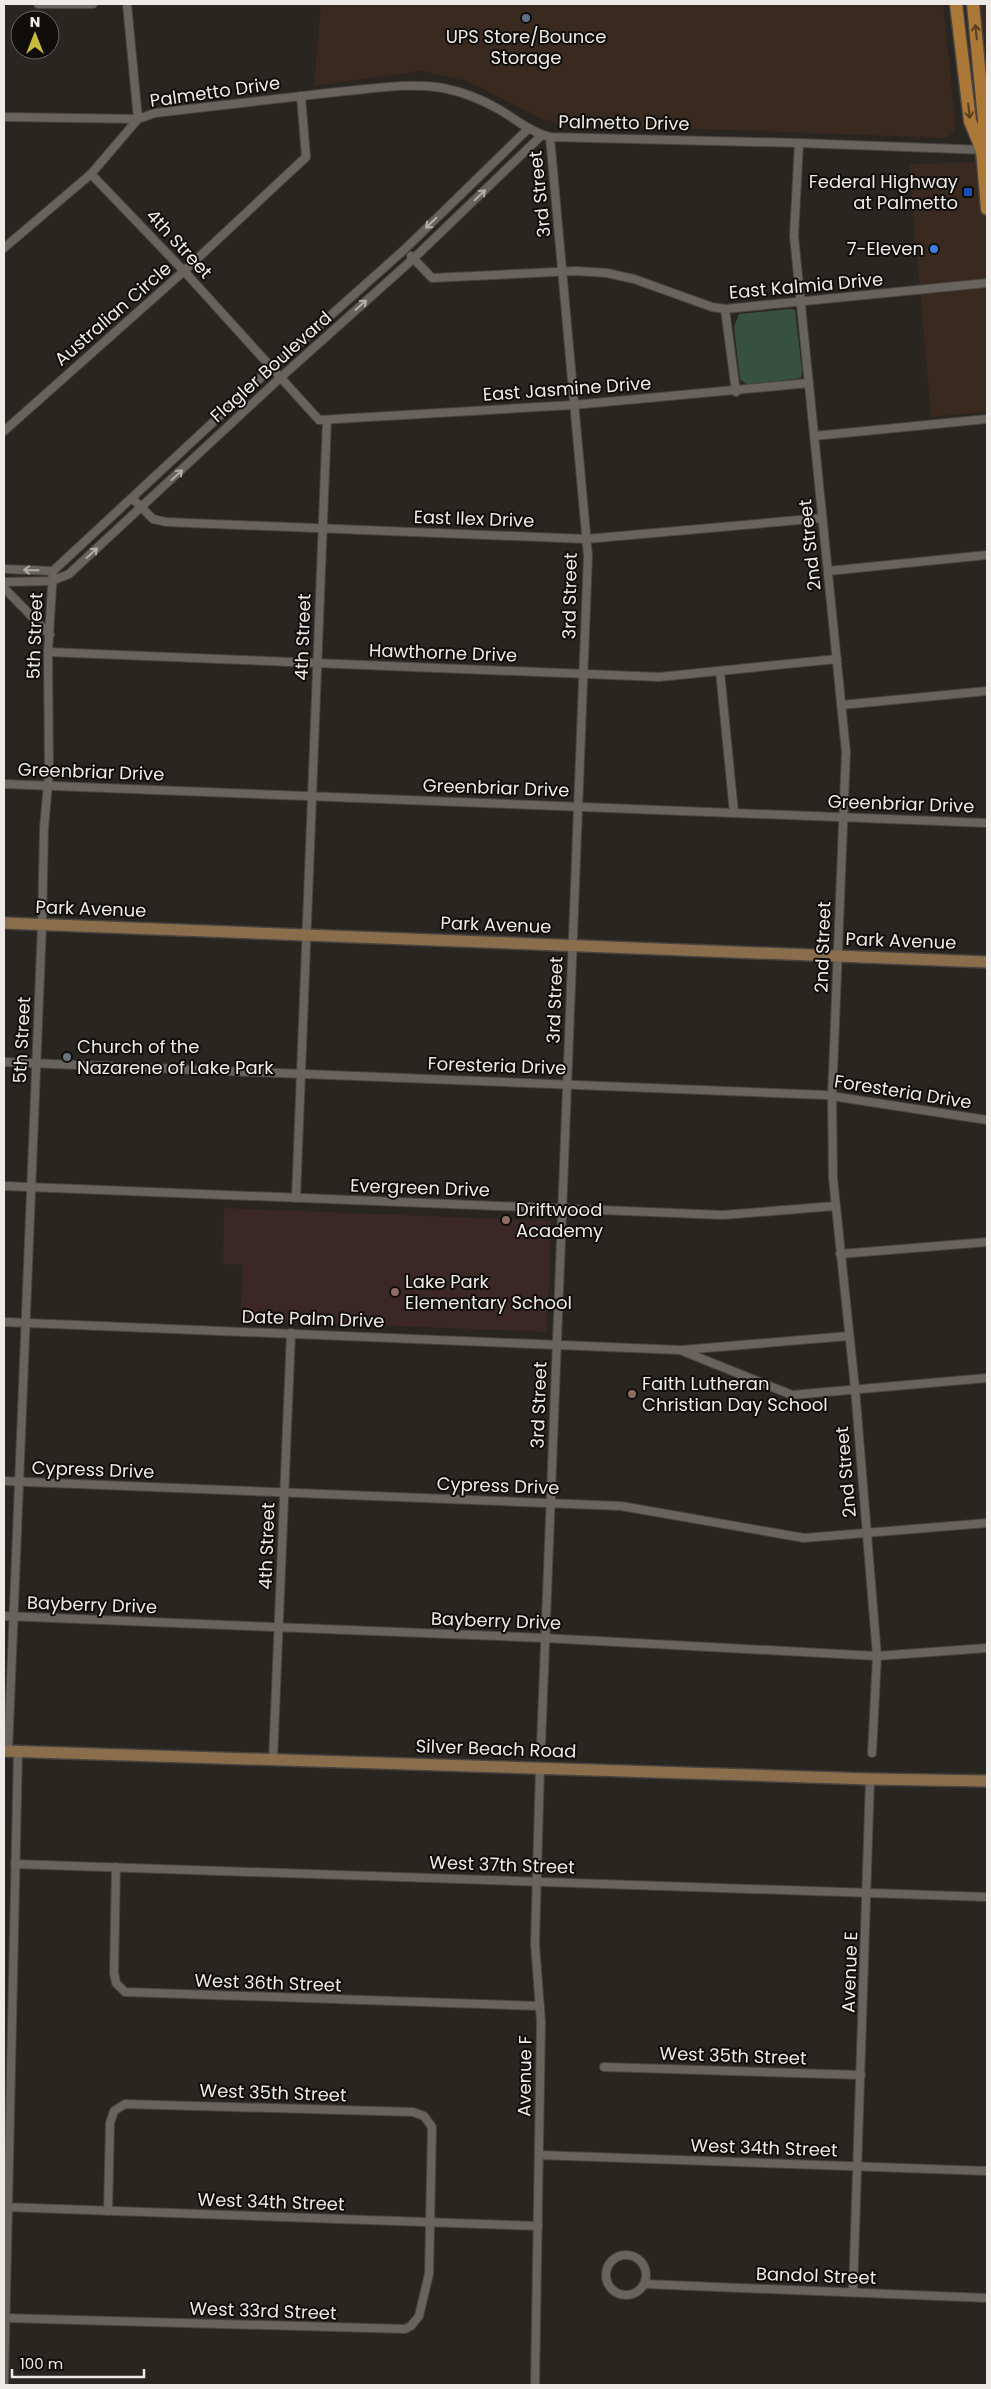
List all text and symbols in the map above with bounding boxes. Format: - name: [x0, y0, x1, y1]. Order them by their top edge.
- north arrow: [10, 10, 60, 60]
- text: N: [30, 12, 40, 32]
- marker: UPS Store/Bounce Storage: [520, 12, 532, 24]
- place label: UPS Store/Bounce Storage: [446, 24, 606, 70]
- one-way arrow: [971, 24, 981, 40]
- street label: Palmetto Drive: [148, 70, 282, 113]
- one-way arrow: [964, 102, 974, 118]
- street label: Palmetto Drive: [558, 109, 690, 136]
- street label: 3rd Street: [523, 149, 556, 239]
- place label: Federal Highway at Palmetto: [809, 169, 958, 215]
- marker: Federal Highway at Palmetto: [962, 186, 974, 198]
- one-way arrow: [473, 189, 486, 201]
- street label: 4th Street: [141, 203, 218, 284]
- one-way arrow: [425, 217, 437, 230]
- place label: 7-Eleven: [847, 236, 924, 261]
- marker: 7-Eleven: [928, 243, 940, 255]
- street label: Australian Circle: [49, 256, 176, 371]
- street label: East Kalmia Drive: [728, 266, 884, 305]
- one-way arrow: [354, 300, 367, 311]
- street label: Flagler Boulevard: [204, 305, 337, 428]
- street label: East Jasmine Drive: [482, 370, 652, 407]
- one-way arrow: [170, 469, 183, 481]
- street label: 2nd Street: [792, 498, 827, 592]
- street label: East Ilex Drive: [413, 504, 535, 533]
- one-way arrow: [85, 547, 98, 559]
- street label: 3rd Street: [556, 552, 583, 640]
- one-way arrow: [23, 566, 39, 575]
- street label: 5th Street: [20, 592, 49, 680]
- street label: 4th Street: [288, 593, 317, 681]
- street label: Hawthorne Drive: [368, 637, 518, 668]
- street label: Greenbriar Drive: [17, 756, 165, 787]
- street label: Greenbriar Drive: [422, 772, 570, 803]
- street label: Greenbriar Drive: [827, 788, 975, 819]
- street label: Park Avenue: [35, 894, 147, 923]
- street label: 2nd Street: [808, 901, 837, 993]
- street label: Park Avenue: [440, 910, 552, 939]
- street label: Park Avenue: [845, 926, 957, 955]
- street label: 3rd Street: [540, 956, 569, 1044]
- street label: 5th Street: [7, 996, 36, 1084]
- place label: Church of the Nazarene of Lake Park: [77, 1034, 274, 1080]
- marker: Church of the Nazarene of Lake Park: [61, 1051, 73, 1063]
- street label: Foresteria Drive: [427, 1051, 567, 1080]
- street label: Foresteria Drive: [833, 1068, 974, 1115]
- street label: Evergreen Drive: [350, 1173, 490, 1202]
- place label: Driftwood Academy: [516, 1197, 603, 1243]
- marker: Driftwood Academy: [500, 1214, 512, 1226]
- place label: Lake Park Elementary School: [405, 1269, 572, 1315]
- marker: Lake Park Elementary School: [389, 1286, 401, 1298]
- street label: Date Palm Drive: [241, 1304, 385, 1333]
- street label: 3rd Street: [524, 1361, 553, 1449]
- place label: Faith Lutheran Christian Day School: [642, 1371, 828, 1417]
- marker: Faith Lutheran Christian Day School: [626, 1388, 638, 1400]
- street label: 2nd Street: [829, 1425, 862, 1519]
- street label: Cypress Drive: [31, 1455, 155, 1484]
- street label: Cypress Drive: [436, 1471, 560, 1500]
- street label: 4th Street: [252, 1502, 281, 1590]
- street label: Bayberry Drive: [27, 1590, 157, 1619]
- street label: Bayberry Drive: [431, 1606, 561, 1635]
- street label: Silver Beach Road: [415, 1733, 577, 1764]
- street label: West 37th Street: [429, 1849, 575, 1880]
- street label: Avenue E: [836, 1931, 863, 2013]
- street label: West 36th Street: [194, 1967, 342, 1998]
- street label: Avenue F: [511, 2035, 538, 2117]
- street label: West 35th Street: [659, 2040, 807, 2071]
- street label: West 35th Street: [199, 2077, 347, 2108]
- street label: West 34th Street: [690, 2132, 838, 2163]
- street label: West 34th Street: [197, 2186, 345, 2217]
- street label: Bandol Street: [755, 2261, 877, 2290]
- street label: West 33rd Street: [189, 2295, 337, 2326]
- scale bar: [12, 2346, 145, 2378]
- text: 100 m: [20, 2353, 63, 2374]

